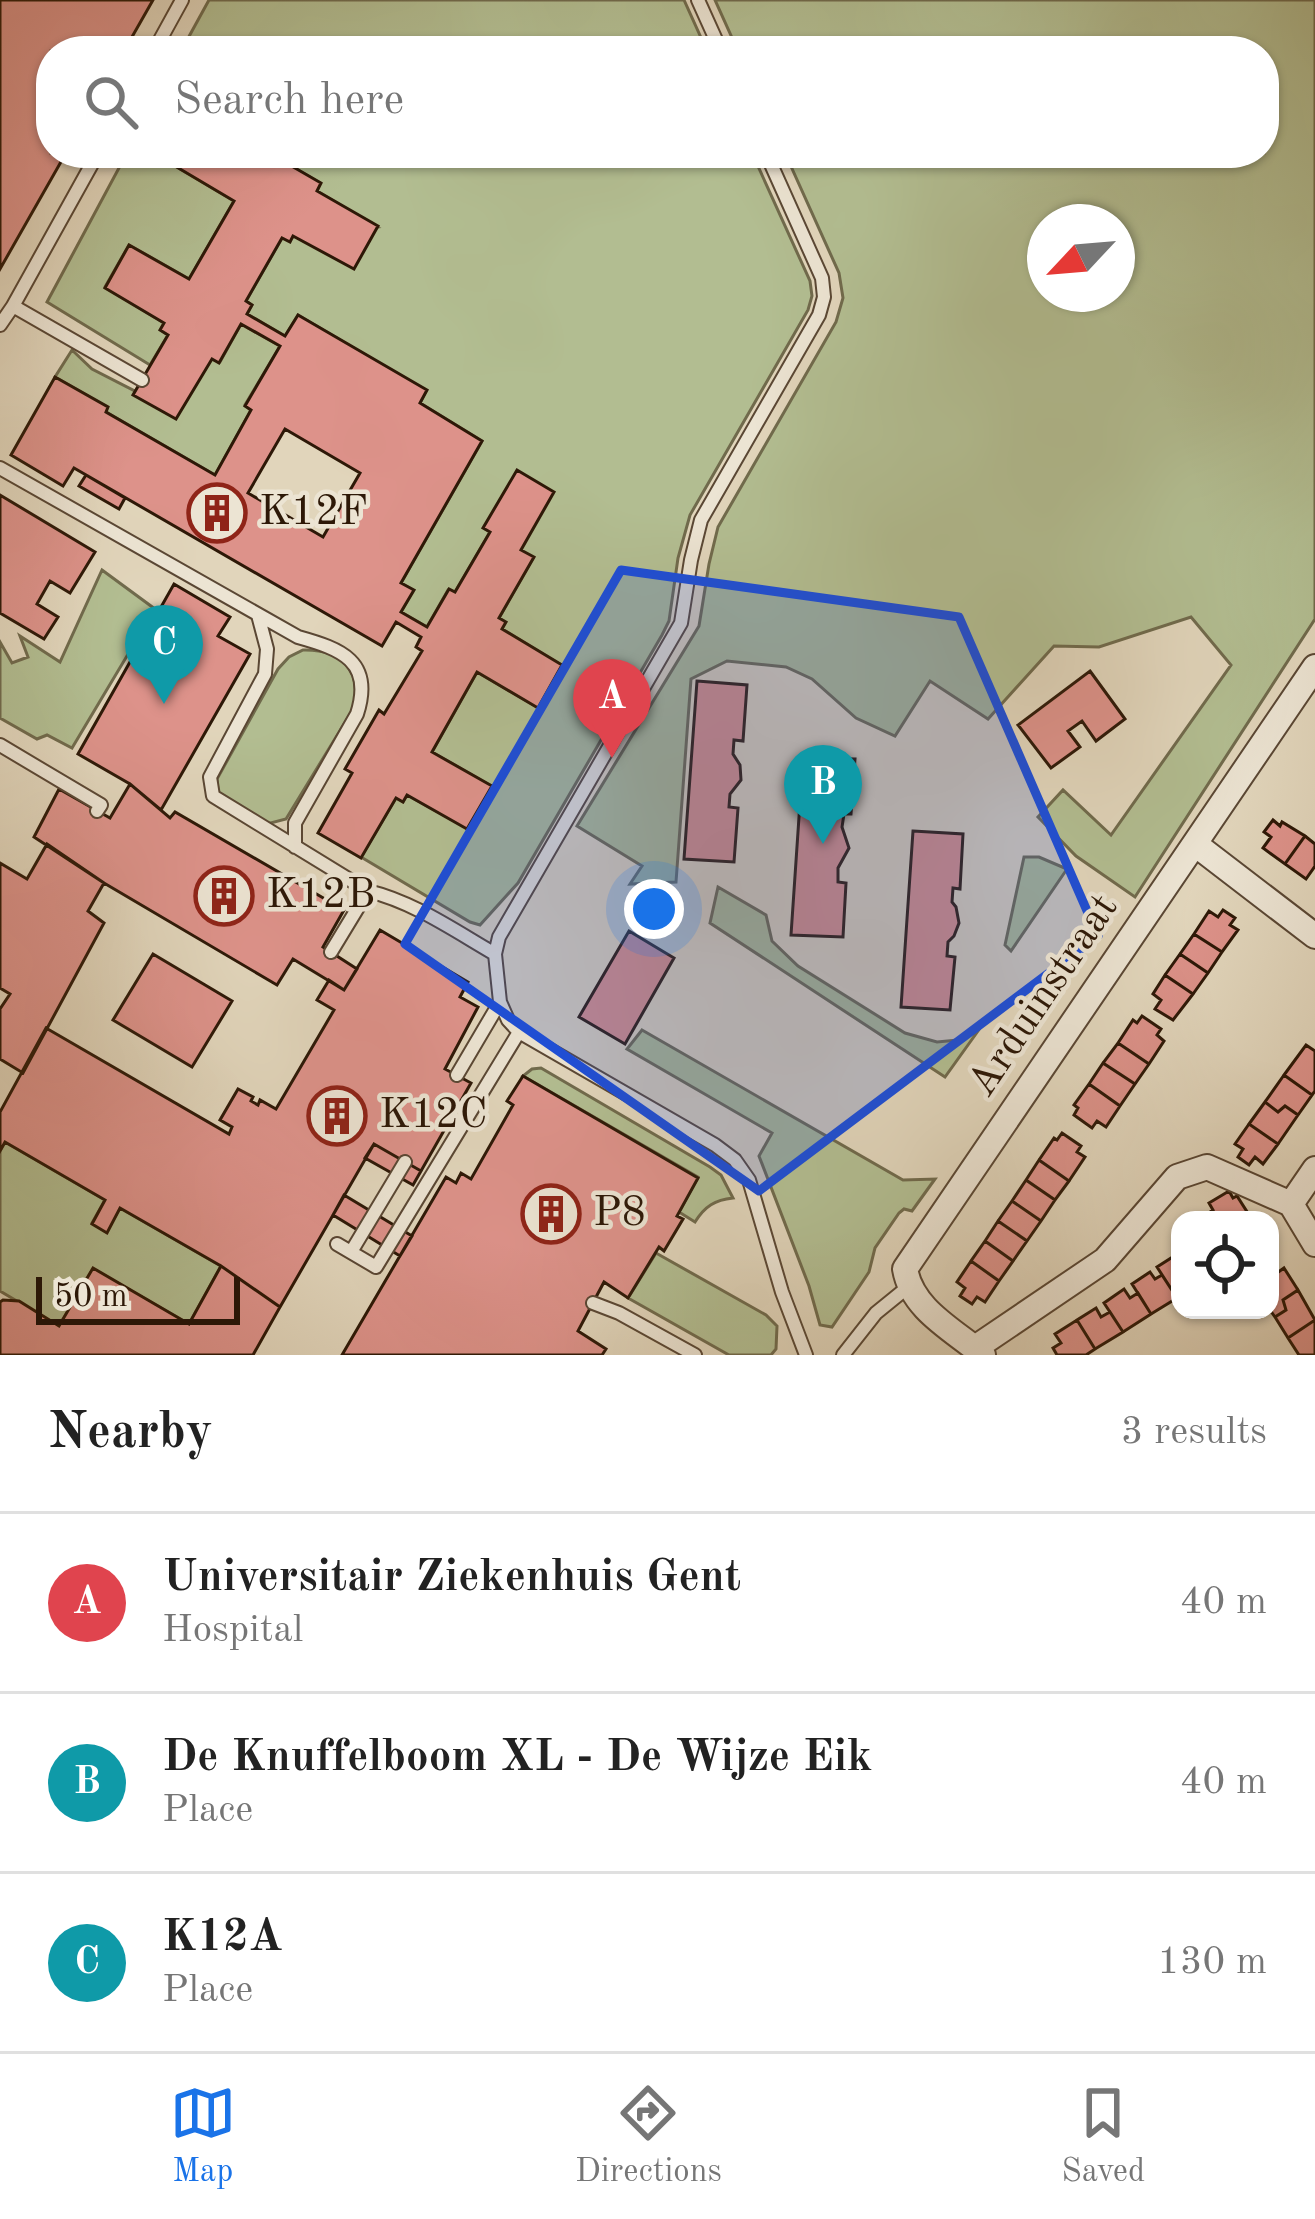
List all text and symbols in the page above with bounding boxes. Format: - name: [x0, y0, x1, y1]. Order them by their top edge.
- search box: [36, 36, 1279, 168]
- icon: search: [78, 69, 144, 135]
- text: Search here: [174, 79, 404, 124]
- north arrow: [1027, 204, 1135, 312]
- building icon: K12F: [186, 482, 248, 544]
- place label: K12F: [259, 492, 368, 534]
- pin: C: [125, 605, 203, 704]
- pin: A: [573, 659, 651, 758]
- pin: B: [784, 745, 862, 844]
- building icon: K12B: [193, 865, 255, 927]
- place label: K12B: [266, 875, 375, 917]
- your location: [624, 879, 684, 939]
- street label: Arduinstraat: [961, 887, 1127, 1105]
- building icon: K12C: [306, 1085, 368, 1147]
- place label: K12C: [379, 1095, 488, 1137]
- building icon: P8: [520, 1183, 582, 1245]
- place label: P8: [593, 1193, 646, 1235]
- map controls: [1171, 1211, 1279, 1319]
- button: locate: [1171, 1211, 1279, 1319]
- scale bar: [36, 1271, 240, 1324]
- text: 50 m: [54, 1281, 128, 1314]
- text: Nearby: [48, 1408, 213, 1459]
- text: 3 results: [1121, 1413, 1267, 1452]
- text: Universitair Ziekenhuis Gent: [162, 1556, 741, 1601]
- text: A: [72, 1583, 102, 1622]
- text: 40 m: [1180, 1583, 1267, 1622]
- text: Hospital: [162, 1611, 303, 1650]
- text: De Knuffelboom XL - De Wijze Eik: [162, 1736, 872, 1781]
- text: B: [73, 1763, 101, 1802]
- text: 40 m: [1180, 1763, 1267, 1802]
- text: Place: [162, 1791, 253, 1830]
- text: K12A: [162, 1916, 283, 1961]
- text: C: [74, 1943, 100, 1982]
- text: 130 m: [1157, 1943, 1267, 1982]
- text: Place: [162, 1971, 253, 2010]
- tab: Map: [170, 2080, 236, 2193]
- tab: Directions: [575, 2080, 722, 2193]
- tab: Saved: [1061, 2080, 1145, 2193]

